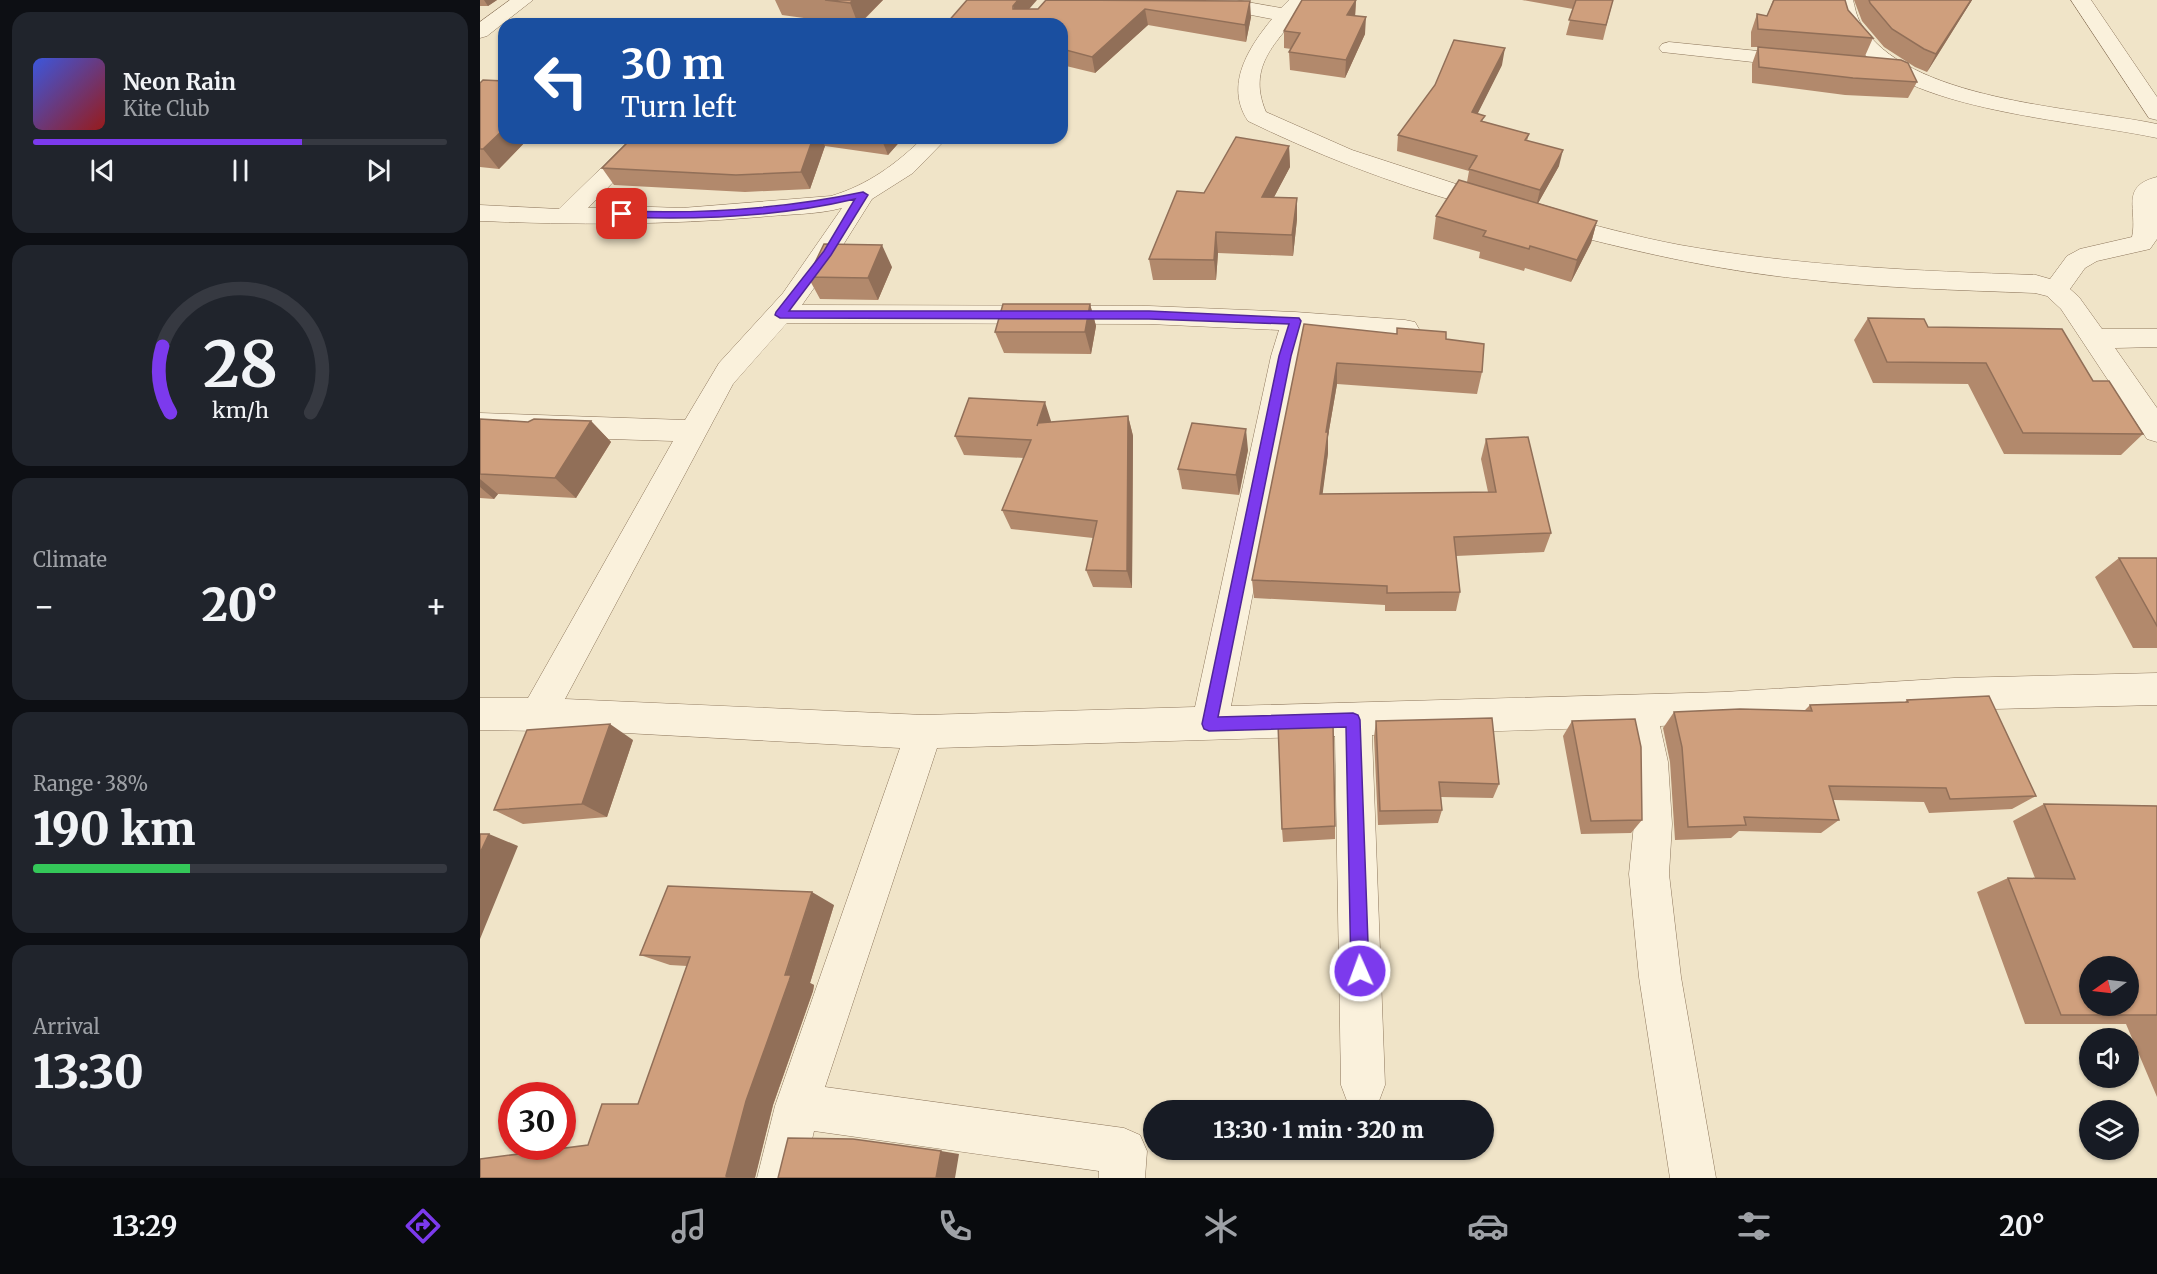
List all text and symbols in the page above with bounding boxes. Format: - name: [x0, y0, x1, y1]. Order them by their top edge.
- text: 30 m: [621, 38, 725, 90]
- icon: left: [522, 42, 600, 120]
- text: Neon Rain: [123, 68, 236, 96]
- text: Turn left: [621, 90, 736, 124]
- text: Kite Club: [123, 96, 209, 121]
- icon: previous: [86, 154, 119, 187]
- icon: pause: [224, 154, 257, 187]
- icon: next: [362, 154, 395, 187]
- pin: [596, 188, 647, 239]
- icon: arrive: [605, 197, 638, 230]
- text: 28: [203, 326, 277, 404]
- text: km/h: [212, 397, 268, 424]
- text: Climate: [33, 547, 107, 572]
- text: 20°: [202, 577, 278, 633]
- text: −: [33, 586, 55, 627]
- text: +: [425, 586, 447, 627]
- text: Range · 38%: [33, 771, 148, 796]
- text: 190 km: [33, 801, 195, 857]
- position arrow: [1328, 939, 1392, 1003]
- north arrow: [2079, 956, 2139, 1016]
- map controls: [2079, 956, 2139, 1160]
- text: Arrival: [33, 1014, 100, 1039]
- button: sound: [2079, 1028, 2139, 1088]
- text: 13:30: [33, 1044, 144, 1100]
- speed limit sign: 30: [498, 1082, 576, 1160]
- button: layers: [2079, 1100, 2139, 1160]
- text: 13:30 · 1 min · 320 m: [1213, 1116, 1424, 1144]
- icon: directions: [402, 1205, 444, 1247]
- icon: music: [668, 1205, 710, 1247]
- icon: phone: [934, 1205, 976, 1247]
- icon: climate: [1200, 1205, 1242, 1247]
- icon: car: [1467, 1205, 1509, 1247]
- icon: filters: [1733, 1205, 1775, 1247]
- text: 13:29: [112, 1209, 177, 1243]
- text: 20°: [1999, 1209, 2045, 1243]

